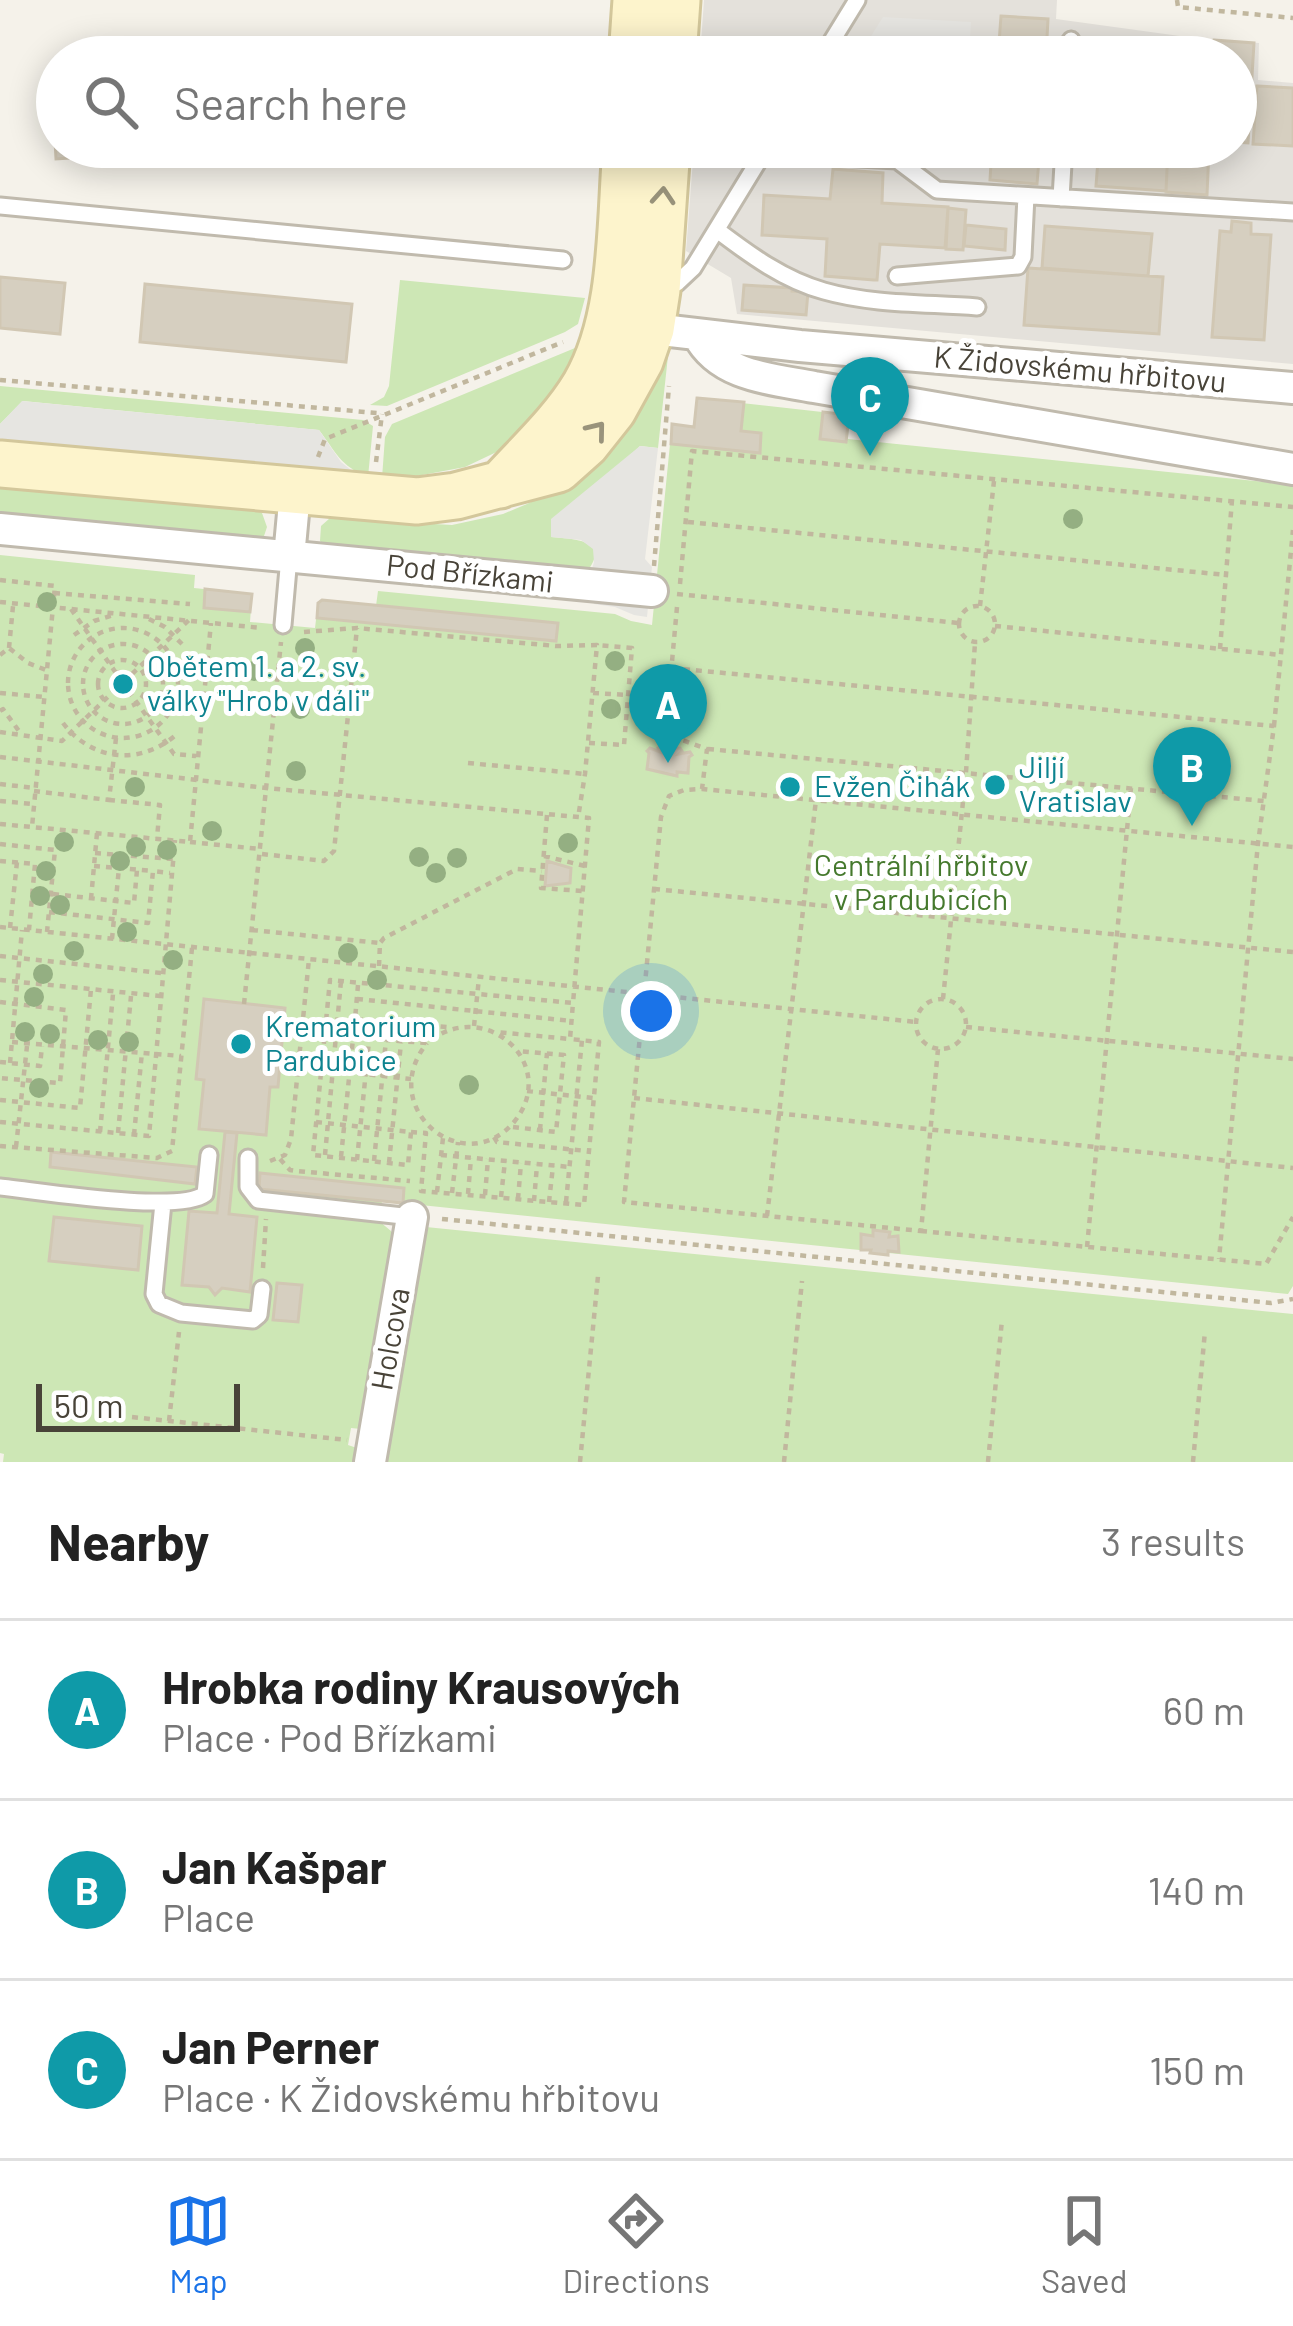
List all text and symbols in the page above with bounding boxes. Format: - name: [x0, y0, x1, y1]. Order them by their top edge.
- search box: [36, 36, 1257, 168]
- icon: search: [78, 69, 144, 135]
- text: Search here: [174, 75, 408, 129]
- one-way arrow: [650, 186, 676, 205]
- street label: K Židovskému hřbitovu: [932, 337, 1228, 399]
- pin: C: [831, 357, 909, 456]
- one-way arrow: [583, 422, 604, 444]
- street label: Pod Břízkami: [385, 545, 556, 599]
- place label: Obětem 1. a 2. sv. války "Hrob v dáli": [147, 647, 369, 717]
- pin: A: [629, 664, 707, 763]
- marker: Obětem 1. a 2. sv. války "Hrob v dáli": [110, 671, 136, 697]
- pin: B: [1153, 727, 1231, 826]
- place label: Jiljí Vratislav: [1019, 748, 1132, 818]
- place label: Evžen Čihák: [814, 767, 970, 803]
- marker: Jiljí Vratislav: [982, 772, 1008, 798]
- marker: Evžen Čihák: [777, 774, 803, 800]
- park label: Centrální hřbitov v Pardubicích: [814, 846, 1028, 916]
- your location: [621, 981, 681, 1041]
- place label: Krematorium Pardubice: [265, 1007, 436, 1077]
- marker: Krematorium Pardubice: [228, 1031, 254, 1057]
- street label: Holcova: [362, 1285, 416, 1393]
- scale bar: [36, 1378, 240, 1431]
- text: 50 m: [54, 1385, 124, 1425]
- text: Nearby: [48, 1510, 209, 1571]
- text: 3 results: [1101, 1517, 1245, 1564]
- text: Hrobka rodiny Krausových: [162, 1659, 680, 1713]
- text: A: [74, 1686, 100, 1733]
- text: 60 m: [1163, 1686, 1245, 1733]
- text: Place · Pod Břízkami: [162, 1713, 497, 1760]
- text: Jan Kašpar: [162, 1839, 387, 1893]
- text: B: [75, 1866, 99, 1913]
- text: 140 m: [1148, 1866, 1245, 1913]
- text: Place: [162, 1893, 255, 1940]
- text: Jan Perner: [162, 2019, 379, 2073]
- text: C: [75, 2046, 99, 2093]
- text: 150 m: [1149, 2046, 1245, 2093]
- text: Place · K Židovskému hřbitovu: [162, 2073, 660, 2120]
- tab: Map: [165, 2188, 231, 2300]
- tab: Directions: [562, 2188, 710, 2300]
- tab: Saved: [1041, 2188, 1128, 2300]

